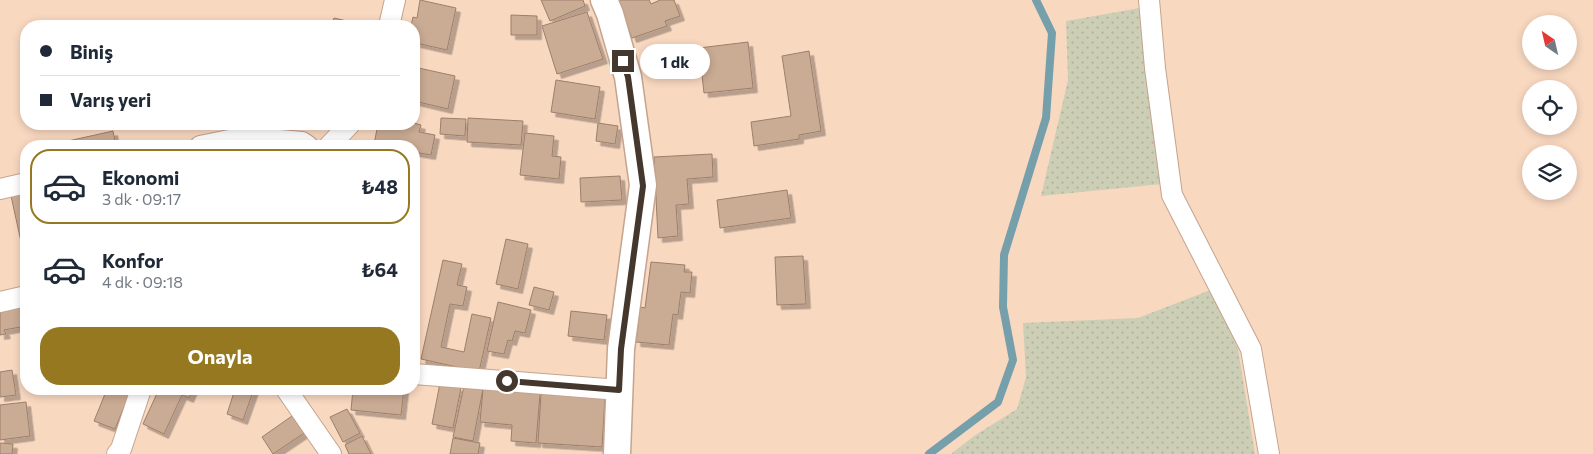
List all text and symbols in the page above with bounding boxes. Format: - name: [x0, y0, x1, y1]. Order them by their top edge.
- north arrow: [1522, 15, 1578, 70]
- map controls: [1522, 15, 1577, 200]
- text: Biniş: [70, 40, 113, 63]
- callout: 1 dk: [640, 44, 710, 78]
- route end: [612, 50, 634, 72]
- text: 1 dk: [661, 52, 689, 71]
- button: locate: [1522, 80, 1577, 135]
- text: Varış yeri: [70, 88, 151, 111]
- button: layers: [1522, 145, 1577, 200]
- icon: car: [42, 164, 87, 209]
- text: Ekonomi: [102, 166, 179, 189]
- text: ₺48: [361, 175, 398, 198]
- text: 3 dk · 09:17: [102, 189, 181, 208]
- icon: car: [42, 247, 87, 292]
- text: Konfor: [102, 249, 163, 272]
- text: ₺64: [361, 258, 398, 281]
- text: 4 dk · 09:18: [102, 272, 183, 291]
- button: Onayla: [40, 327, 400, 385]
- route start: [496, 370, 518, 392]

